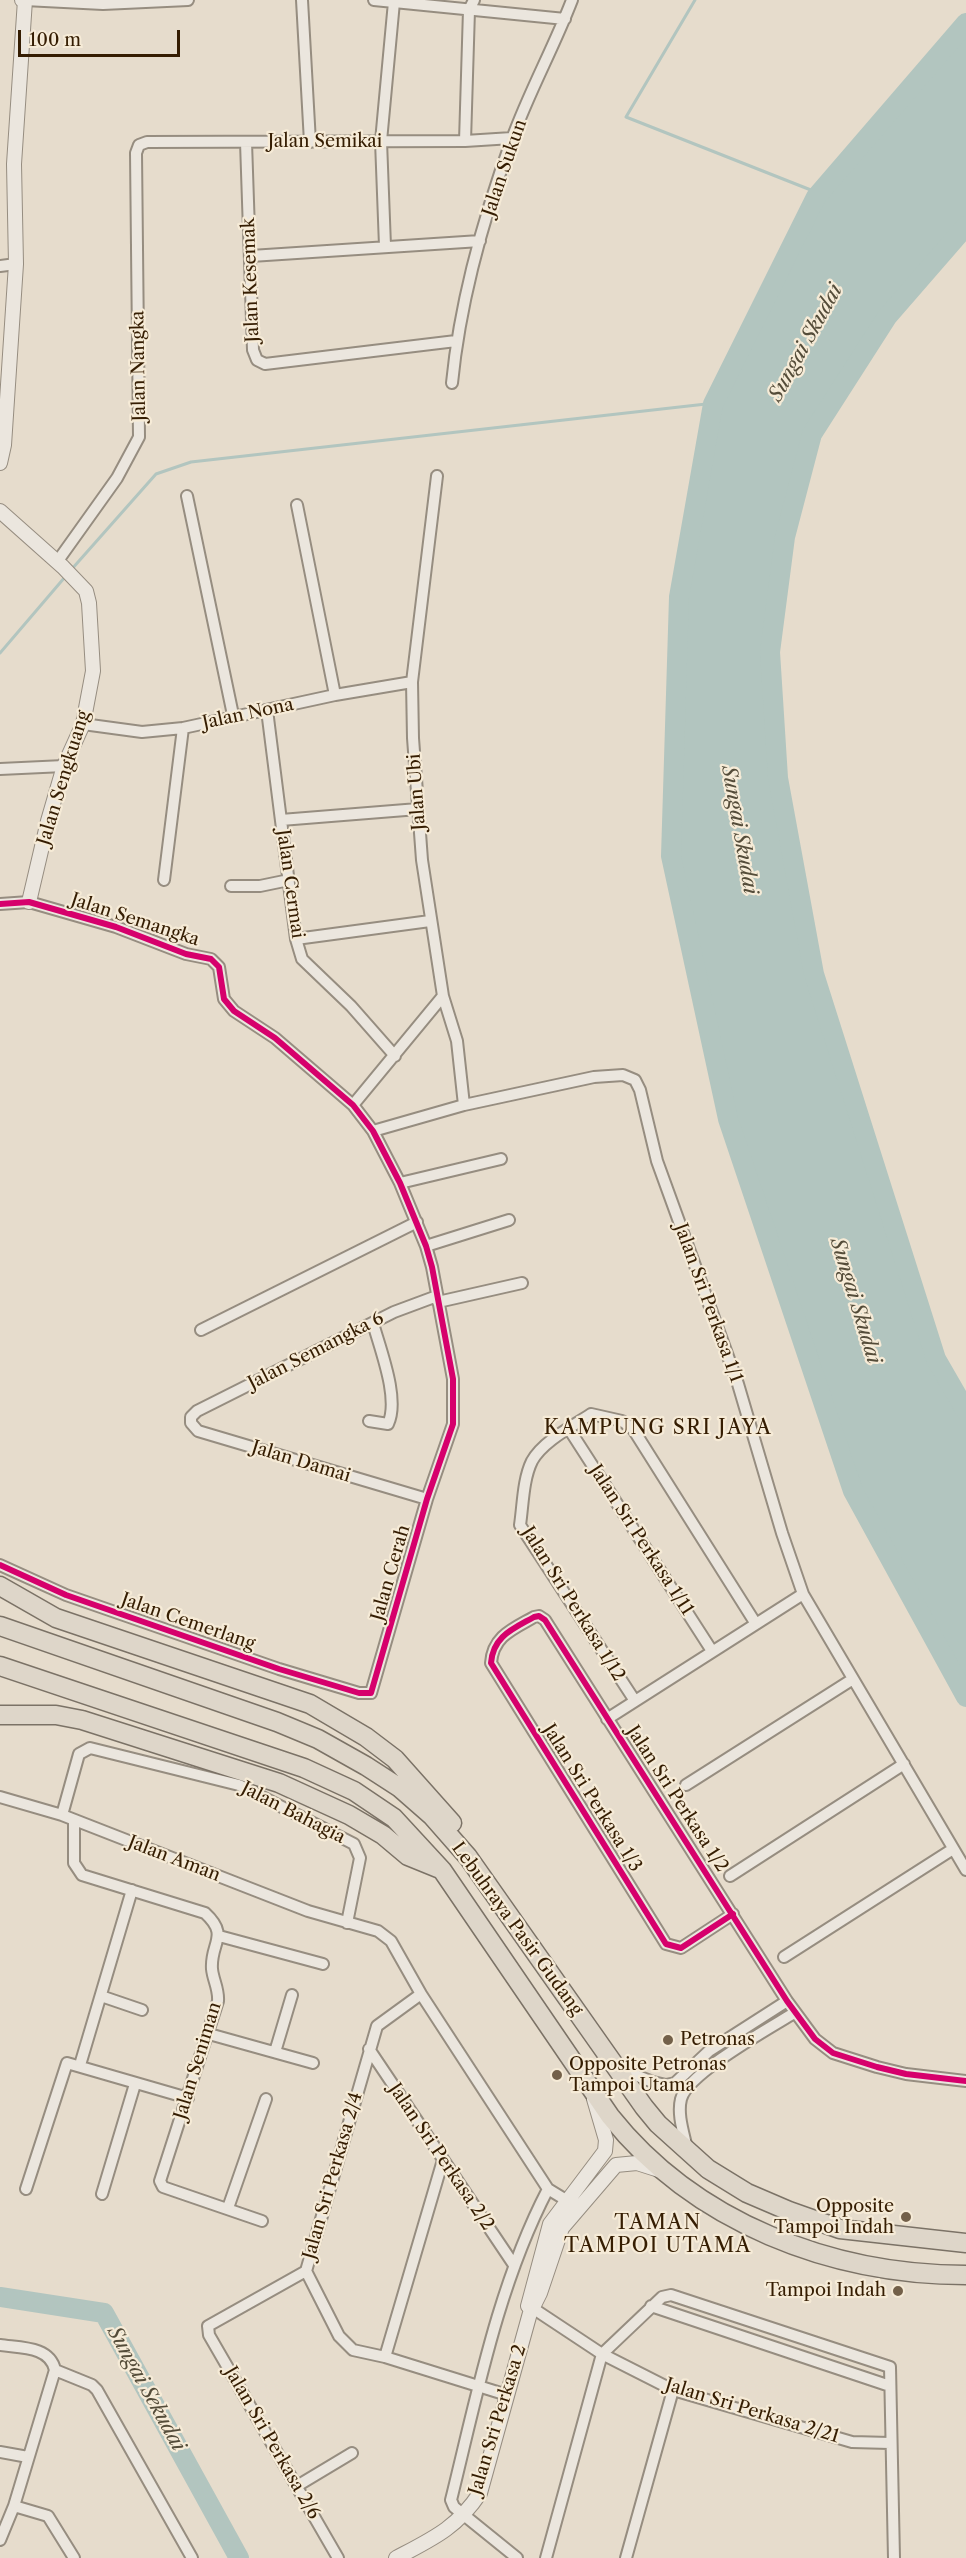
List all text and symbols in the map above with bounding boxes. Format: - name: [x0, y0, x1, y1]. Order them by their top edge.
- scale bar: [21, 18, 183, 56]
- text: 100 m: [29, 29, 81, 51]
- street label: Jalan Sukun: [478, 117, 532, 219]
- street label: Jalan Semikai: [268, 131, 382, 153]
- street label: Jalan Kesemak: [238, 217, 264, 343]
- water label: Sungai Skudai: [764, 280, 848, 406]
- street label: Jalan Nangka: [127, 310, 151, 422]
- street label: Jalan Nona: [200, 694, 296, 734]
- street label: Jalan Sengkuang: [33, 708, 95, 848]
- street label: Jalan Ubi: [404, 753, 430, 831]
- water label: Sungai Skudai: [716, 764, 762, 896]
- street label: Jalan Cermai: [272, 828, 308, 940]
- street label: Jalan Semangka: [68, 889, 202, 951]
- street label: Jalan Sri Perkasa 1/1: [669, 1221, 747, 1385]
- water label: Sungai Skudai: [825, 1235, 885, 1367]
- street label: Jalan Semangka 6: [245, 1307, 387, 1395]
- district label: KAMPUNG SRI JAYA: [544, 1416, 772, 1440]
- street label: Jalan Damai: [249, 1437, 353, 1487]
- street label: Jalan Sri Perkasa 1/11: [584, 1461, 698, 1619]
- street label: Jalan Cerah: [367, 1523, 415, 1623]
- street label: Jalan Sri Perkasa 1/12: [517, 1523, 629, 1685]
- street label: Jalan Cemerlang: [118, 1589, 258, 1655]
- street label: Jalan Sri Perkasa 1/3: [538, 1720, 646, 1876]
- street label: Jalan Sri Perkasa 1/2: [622, 1722, 732, 1876]
- street label: Jalan Bahagia: [237, 1778, 349, 1848]
- street label: Jalan Aman: [125, 1831, 223, 1887]
- street label: Lebuhraya Pasir Gudang: [447, 1838, 587, 2020]
- street label: Jalan Seniman: [170, 2000, 226, 2122]
- place label: Petronas: [680, 2029, 755, 2051]
- marker: Petronas: [661, 2033, 675, 2047]
- place label: Opposite Petronas Tampoi Utama: [569, 2054, 727, 2096]
- marker: Opposite Petronas Tampoi Utama: [550, 2068, 564, 2082]
- street label: Jalan Sri Perkasa 2/2: [384, 2079, 498, 2235]
- street label: Jalan Sri Perkasa 2/4: [299, 2090, 367, 2262]
- place label: Opposite Tampoi Indah: [774, 2196, 894, 2238]
- marker: Opposite Tampoi Indah: [899, 2210, 913, 2224]
- district label: TAMAN TAMPOI UTAMA: [564, 2211, 752, 2258]
- place label: Tampoi Indah: [766, 2280, 886, 2302]
- marker: Tampoi Indah: [891, 2284, 905, 2298]
- water label: Sungai Sekudai: [102, 2322, 190, 2456]
- street label: Jalan Sri Perkasa 2: [465, 2342, 531, 2498]
- street label: Jalan Sri Perkasa 2/6: [219, 2363, 325, 2523]
- street label: Jalan Sri Perkasa 2/21: [662, 2374, 842, 2448]

